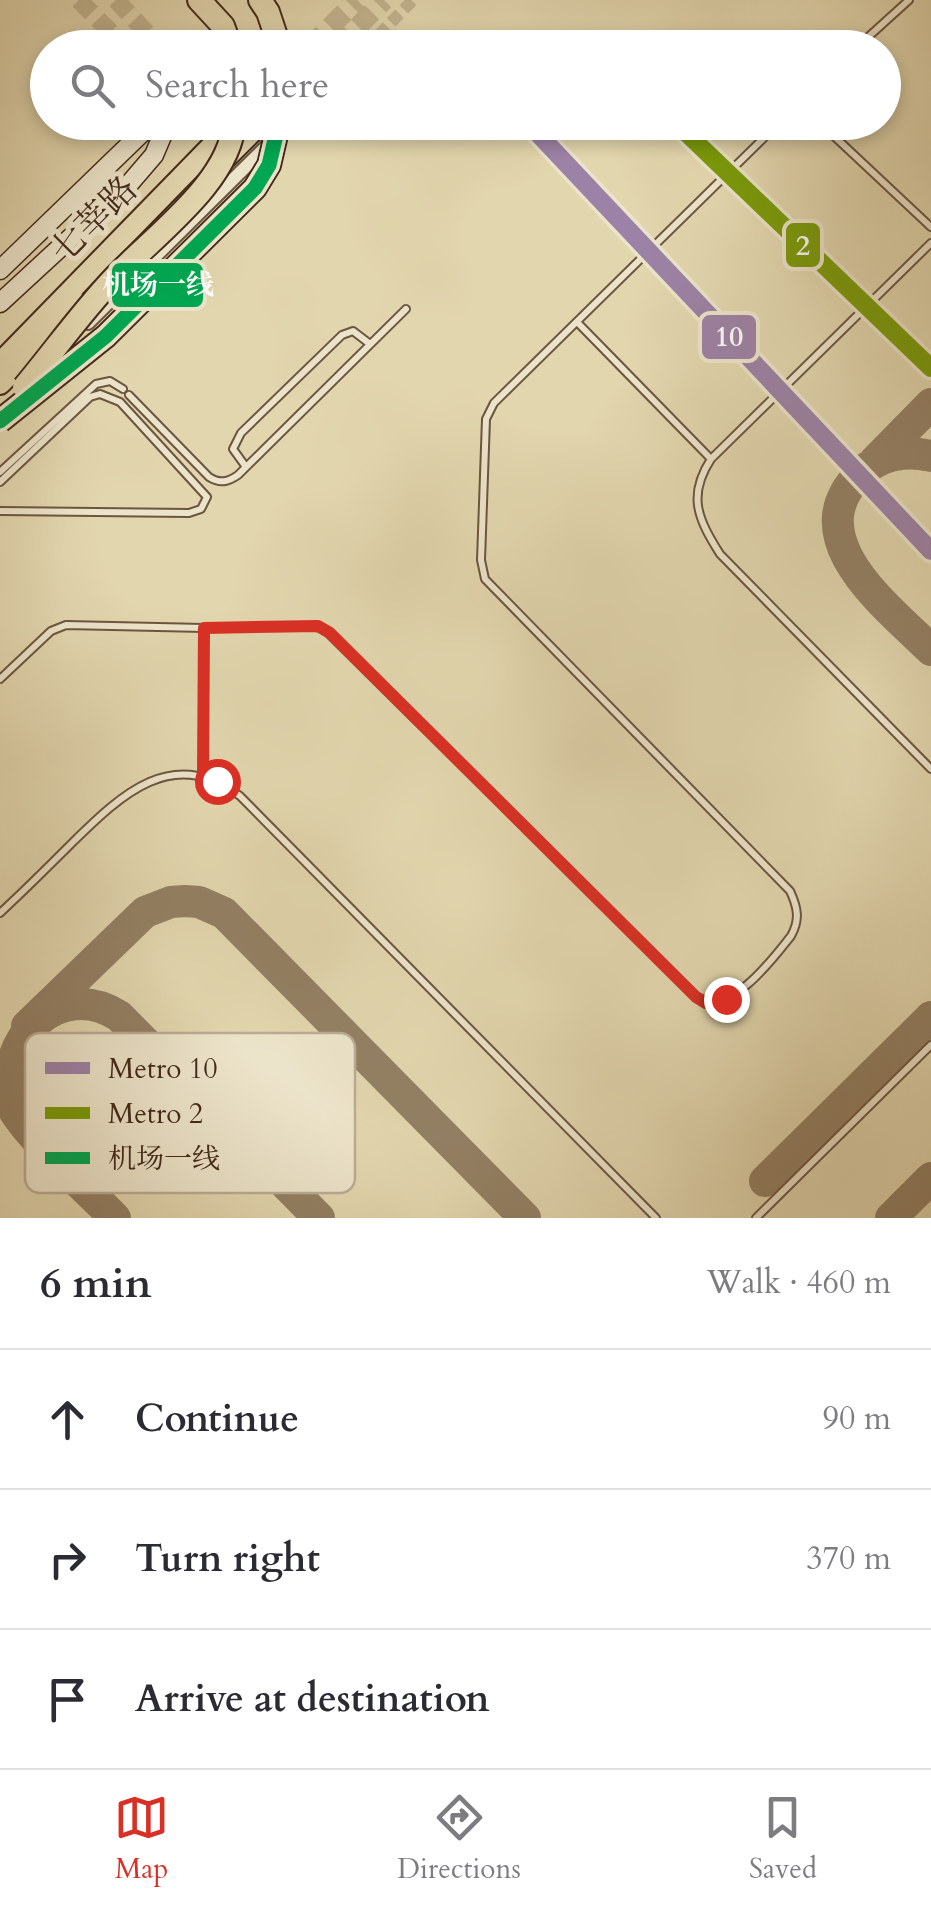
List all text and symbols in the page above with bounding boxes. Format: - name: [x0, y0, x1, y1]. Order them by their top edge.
- search box: [30, 30, 901, 140]
- icon: search: [65, 58, 120, 113]
- text: Search here: [145, 59, 329, 111]
- street label: 七莘路: [40, 166, 148, 274]
- line badge: 2: [784, 221, 822, 269]
- text: 2: [796, 227, 810, 265]
- line badge: 机场一线: [110, 261, 205, 309]
- text: 机场一线: [102, 266, 214, 304]
- line badge: 10: [700, 313, 758, 361]
- text: 10: [715, 318, 743, 356]
- route start: [195, 759, 241, 805]
- route end: [704, 977, 750, 1023]
- legend: [25, 1033, 355, 1193]
- text: Metro 10: [108, 1050, 217, 1088]
- text: Metro 2: [108, 1095, 203, 1133]
- text: 机场一线: [108, 1140, 220, 1178]
- text: 6 min: [40, 1255, 152, 1312]
- text: Walk · 460 m: [706, 1261, 891, 1305]
- icon: ahead: [40, 1392, 95, 1447]
- text: Continue: [135, 1393, 299, 1445]
- text: 90 m: [823, 1397, 891, 1441]
- icon: right: [40, 1532, 95, 1587]
- text: Turn right: [135, 1533, 320, 1585]
- text: 370 m: [806, 1537, 891, 1581]
- icon: arrive: [40, 1672, 95, 1727]
- text: Arrive at destination: [135, 1673, 490, 1725]
- tab: Map: [114, 1790, 169, 1888]
- tab: Directions: [397, 1790, 521, 1888]
- tab: Saved: [749, 1790, 817, 1888]

